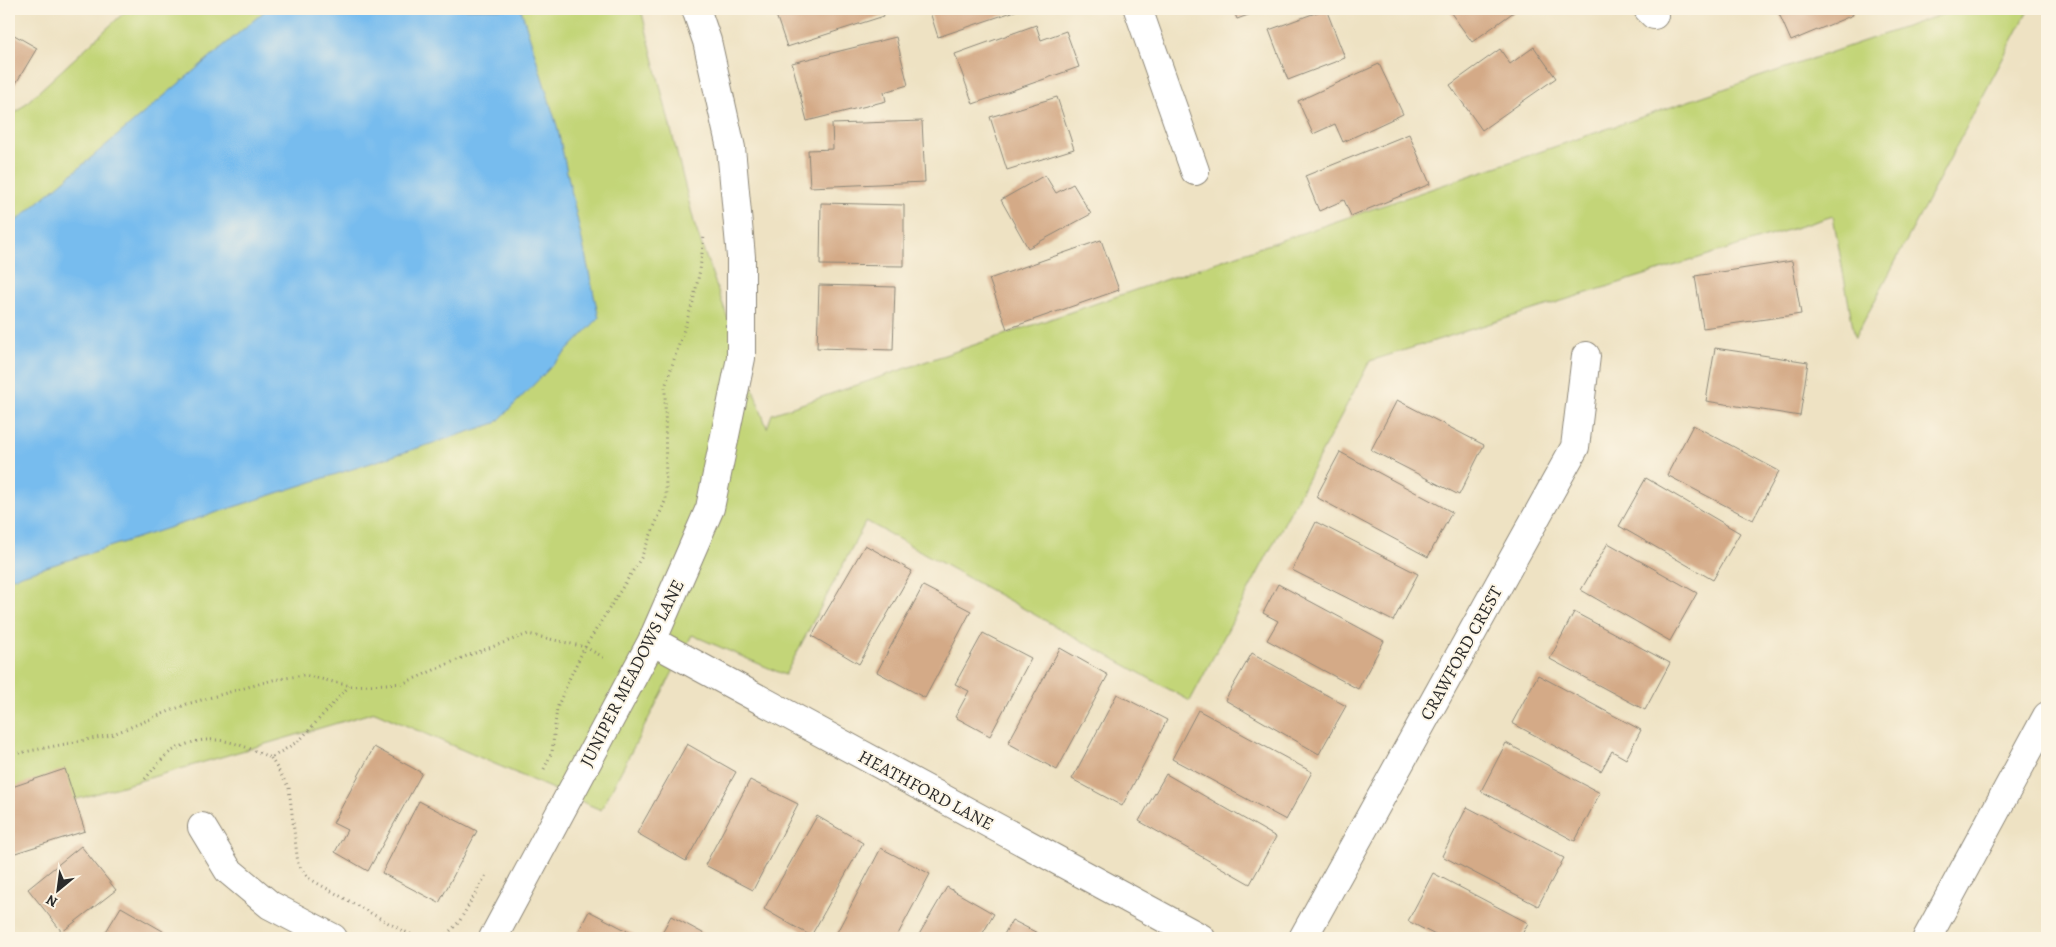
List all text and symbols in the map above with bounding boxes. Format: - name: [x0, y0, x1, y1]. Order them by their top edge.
- street label: JUNIPER MEADOWS LANE: [574, 575, 690, 771]
- street label: CRAWFORD CREST: [1414, 582, 1508, 724]
- street label: HEATHFORD LANE: [854, 744, 998, 836]
- north arrow: [32, 864, 82, 914]
- text: N: [43, 890, 61, 912]

